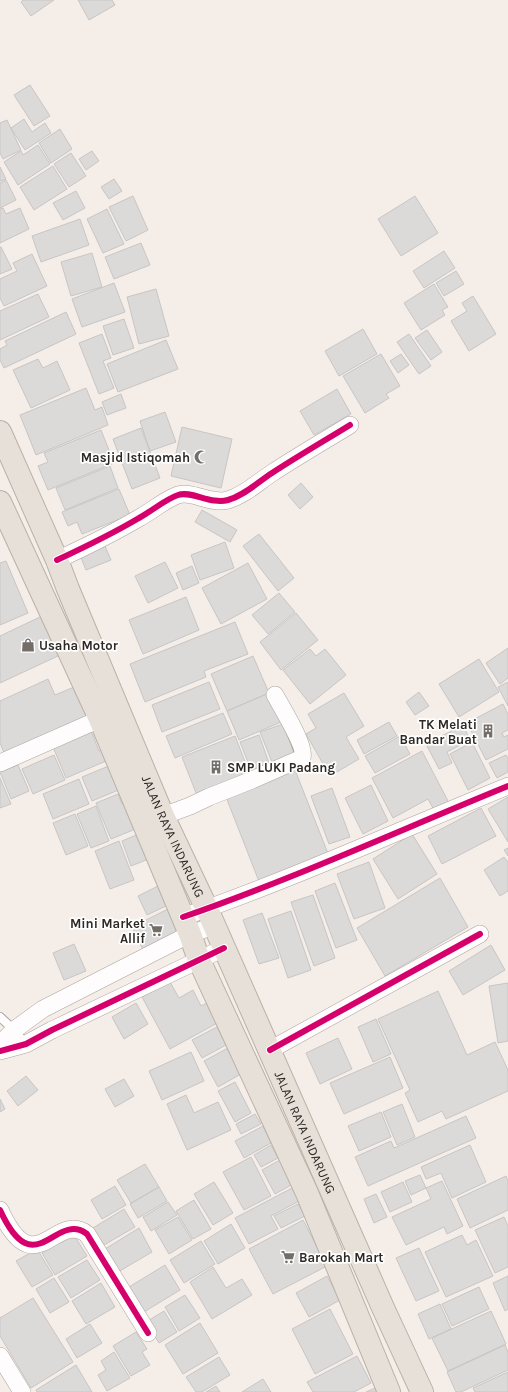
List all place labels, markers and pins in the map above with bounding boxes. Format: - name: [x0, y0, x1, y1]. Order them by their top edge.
- mosque icon: Masjid Istiqomah: [193, 449, 209, 465]
- place label: Masjid Istiqomah: [81, 450, 190, 466]
- shop icon: Usaha Motor: [20, 637, 36, 653]
- place label: Usaha Motor: [39, 638, 119, 653]
- place label: TK Melati Bandar Buat: [400, 717, 477, 747]
- building icon: TK Melati Bandar Buat: [480, 723, 496, 739]
- building icon: SMP LUKI Padang: [208, 759, 224, 775]
- place label: SMP LUKI Padang: [227, 760, 335, 775]
- place label: Mini Market Allif: [70, 916, 145, 946]
- supermarket icon: Mini Market Allif: [148, 922, 164, 938]
- supermarket icon: Barokah Mart: [280, 1249, 296, 1265]
- place label: Barokah Mart: [299, 1250, 383, 1265]

